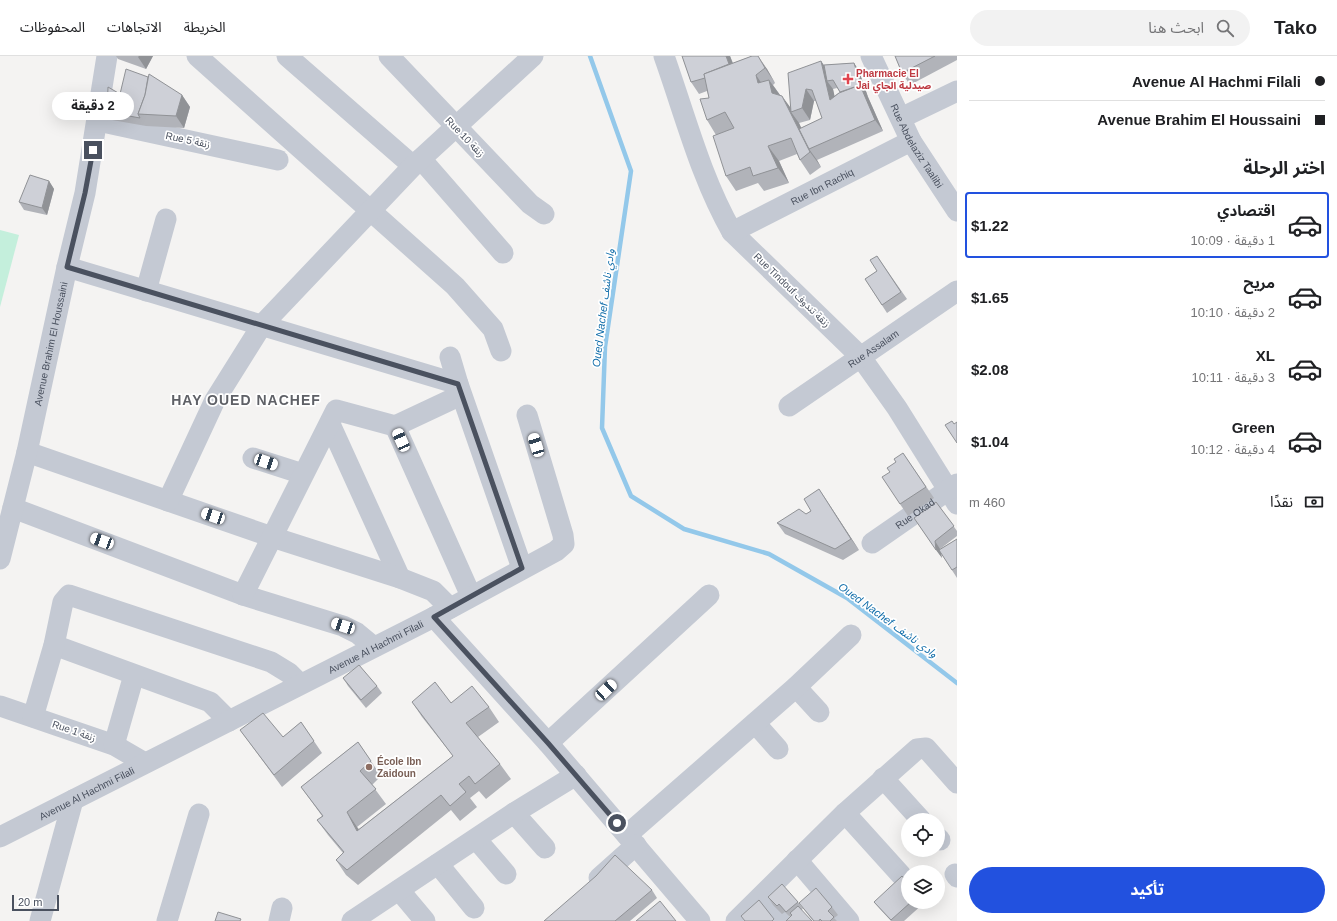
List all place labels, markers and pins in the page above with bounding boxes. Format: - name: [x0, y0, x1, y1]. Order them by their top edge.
- place label: Pharmacie El Jai صيدلية الجاي: [856, 68, 932, 94]
- marker: Pharmacie El Jai صيدلية الجاي: [843, 74, 853, 84]
- place label: École Ibn Zaidoun: [377, 755, 421, 779]
- marker: École Ibn Zaidoun: [364, 762, 374, 772]

